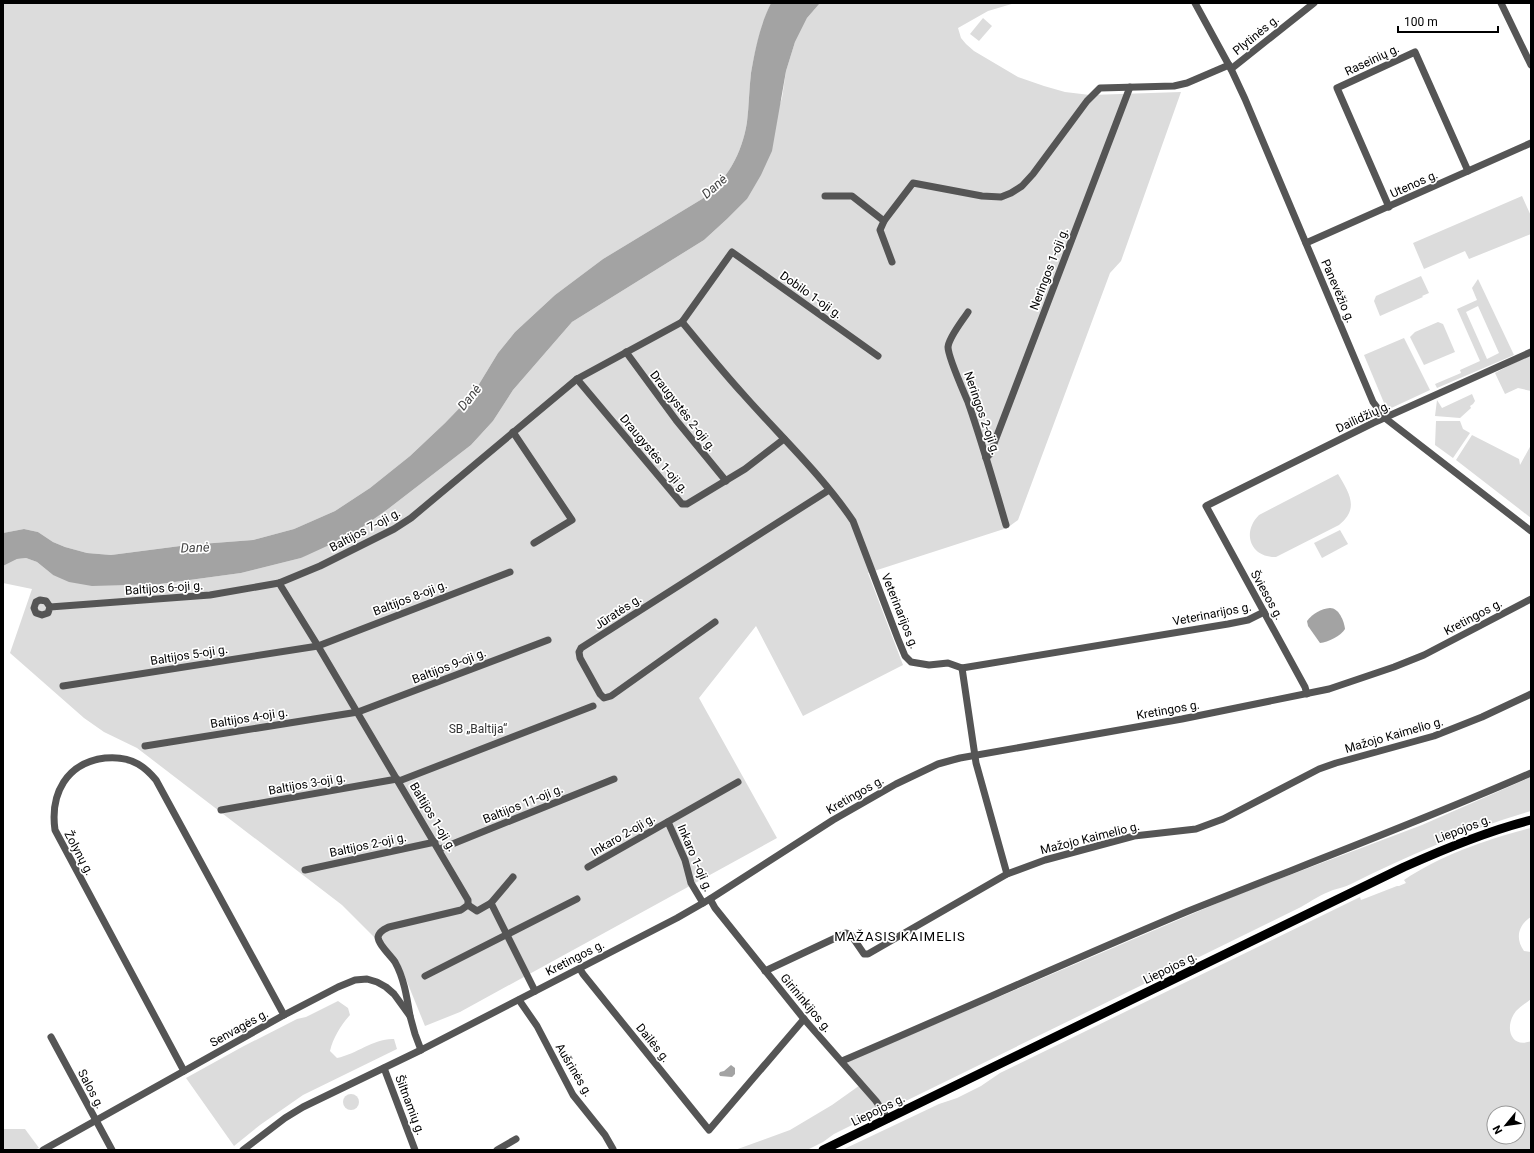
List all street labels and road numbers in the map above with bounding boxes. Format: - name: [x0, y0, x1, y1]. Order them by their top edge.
- street label: Plytinės g.: [1230, 12, 1282, 58]
- street label: Raseinių g.: [1343, 41, 1401, 79]
- street label: Utenos g.: [1388, 167, 1440, 201]
- street label: Neringos 1-oji g.: [1027, 226, 1071, 312]
- street label: Panevėžio g.: [1318, 257, 1358, 325]
- street label: Dobilo 1-oji g.: [777, 268, 845, 322]
- street label: Draugystės 2-oji g.: [647, 368, 719, 454]
- street label: Neringos 2-oji g.: [961, 370, 1003, 456]
- street label: Dailidžių g.: [1334, 398, 1392, 436]
- street label: Draugystės 1-oji g.: [617, 412, 691, 496]
- street label: Baltijos 7-oji g.: [327, 505, 403, 555]
- street label: Šviesos g.: [1248, 567, 1287, 622]
- street label: Veterinarijos g.: [879, 571, 921, 651]
- street label: Baltijos 8-oji g.: [371, 577, 449, 619]
- street label: Baltijos 6-oji g.: [124, 578, 204, 598]
- street label: Jūratės g.: [592, 592, 644, 632]
- street label: Kretingos g.: [1441, 596, 1505, 638]
- street label: Veterinarijos g.: [1171, 600, 1253, 628]
- street label: Baltijos 5-oji g.: [149, 642, 229, 668]
- street label: Baltijos 9-oji g.: [410, 645, 488, 687]
- street label: Kretingos g.: [1135, 698, 1201, 722]
- street label: Baltijos 4-oji g.: [209, 705, 289, 731]
- street label: Mažojo Kaimelio g.: [1343, 714, 1445, 756]
- street label: Baltijos 3-oji g.: [267, 770, 347, 798]
- street label: Kretingos g.: [824, 773, 886, 817]
- street label: Baltijos 1-oji g.: [407, 780, 459, 854]
- street label: Baltijos 11-oji g.: [481, 782, 565, 826]
- street label: Inkaro 2-oji g.: [588, 811, 658, 859]
- street label: Liepojos g.: [1433, 812, 1493, 846]
- street label: Mažojo Kaimelio g.: [1039, 819, 1141, 857]
- street label: Inkaro 1-oji g.: [675, 822, 715, 894]
- street label: Žolynų g.: [61, 828, 97, 878]
- street label: Baltijos 2-oji g.: [328, 830, 408, 860]
- street label: Kretingos g.: [543, 937, 607, 979]
- street label: Liepojos g.: [1141, 949, 1199, 987]
- street label: Girininkijos g.: [777, 971, 835, 1035]
- street label: Senvagės g.: [207, 1006, 271, 1050]
- street label: Dailės g.: [633, 1021, 673, 1065]
- street label: Aušrinės g.: [553, 1041, 595, 1099]
- street label: Salos g.: [75, 1067, 107, 1111]
- street label: Šiltnamių g.: [392, 1073, 429, 1137]
- street label: Liepojos g.: [849, 1091, 907, 1129]

